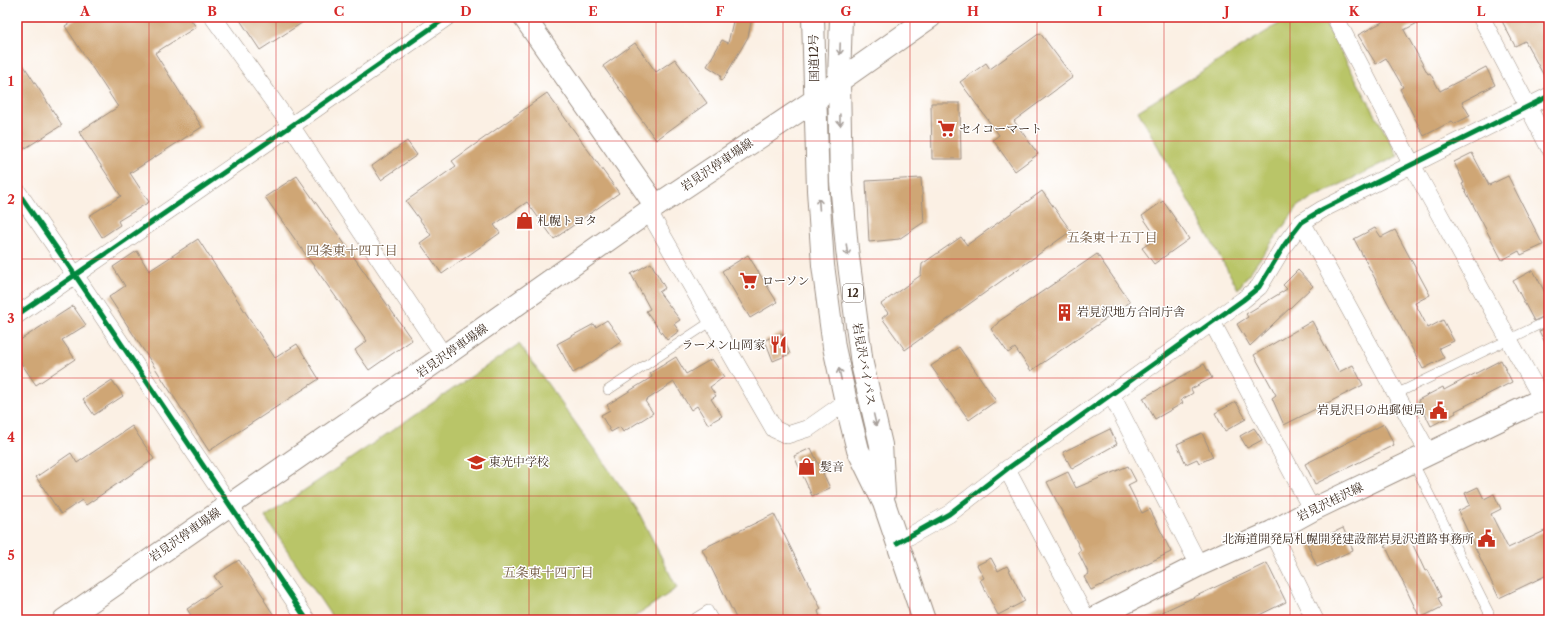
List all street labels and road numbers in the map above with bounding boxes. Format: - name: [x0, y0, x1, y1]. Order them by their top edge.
- street label: 国道12号: [806, 34, 821, 82]
- street label: 岩見沢停車場線: [678, 135, 756, 194]
- road number: 12: [843, 284, 863, 302]
- street label: 岩見沢停車場線: [413, 320, 490, 381]
- street label: 岩見沢バイパス: [850, 321, 879, 406]
- street label: 岩見沢桂沢線: [1294, 479, 1365, 524]
- street label: 岩見沢停車場線: [146, 504, 223, 565]

